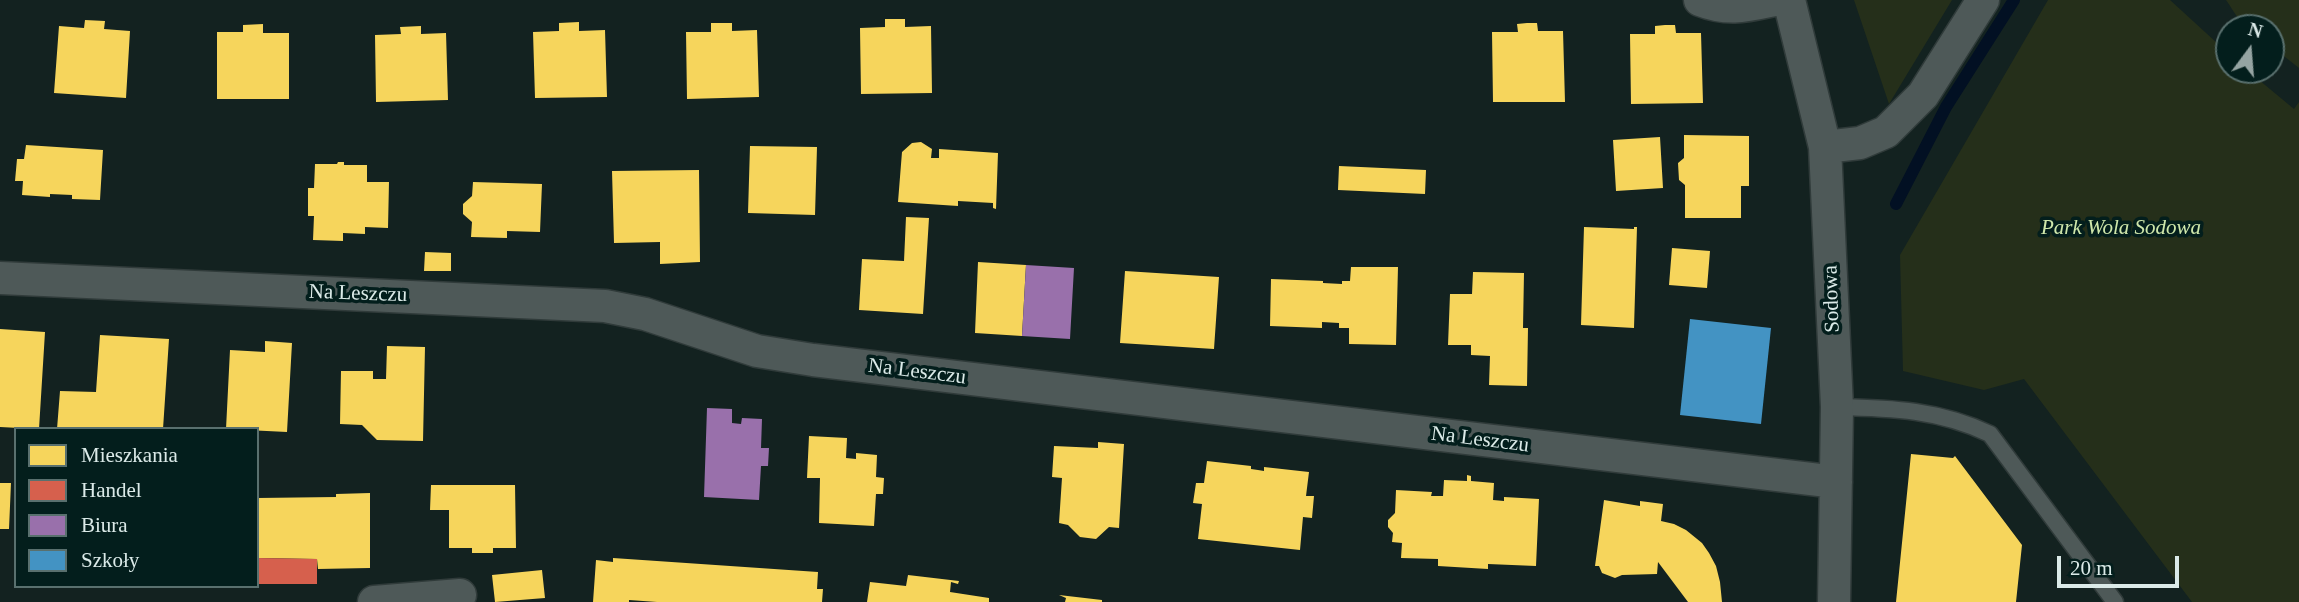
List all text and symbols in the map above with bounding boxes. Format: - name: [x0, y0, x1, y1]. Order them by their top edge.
- north arrow: [2215, 14, 2285, 84]
- text: N: [2246, 18, 2265, 42]
- park label: Park Wola Sodowa: [2041, 215, 2201, 241]
- street label: Sodowa: [1818, 265, 1846, 333]
- street label: Na Leszczu: [308, 280, 408, 308]
- street label: Na Leszczu: [867, 353, 967, 391]
- street label: Na Leszczu: [1430, 421, 1530, 459]
- legend: [14, 427, 259, 588]
- text: Mieszkania: [81, 443, 178, 467]
- text: Handel: [81, 478, 142, 502]
- text: Biura: [81, 513, 128, 537]
- scale bar: [2061, 542, 2184, 586]
- text: Szkoły: [81, 548, 139, 572]
- text: 20 m: [2070, 556, 2113, 580]

